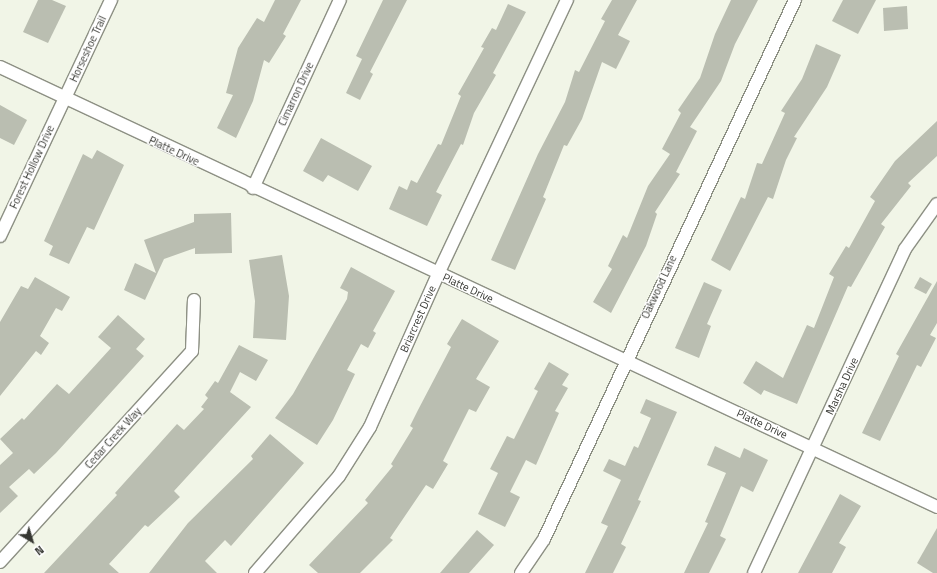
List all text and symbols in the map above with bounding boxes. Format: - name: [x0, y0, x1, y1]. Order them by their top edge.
- street label: Horseshoe Trail: [67, 14, 109, 84]
- street label: Cimarron Drive: [275, 60, 317, 128]
- street label: Forest Hollow Drive: [7, 123, 57, 211]
- street label: Platte Drive: [147, 134, 201, 168]
- street label: Oakwood Lane: [639, 253, 679, 321]
- street label: Platte Drive: [441, 271, 495, 305]
- street label: Briarcrest Drive: [397, 284, 439, 354]
- street label: Marsha Drive: [823, 355, 861, 417]
- street label: Cedar Creek Way: [82, 405, 144, 471]
- street label: Platte Drive: [735, 407, 789, 441]
- north arrow: [12, 521, 52, 561]
- text: N: [31, 542, 47, 559]

